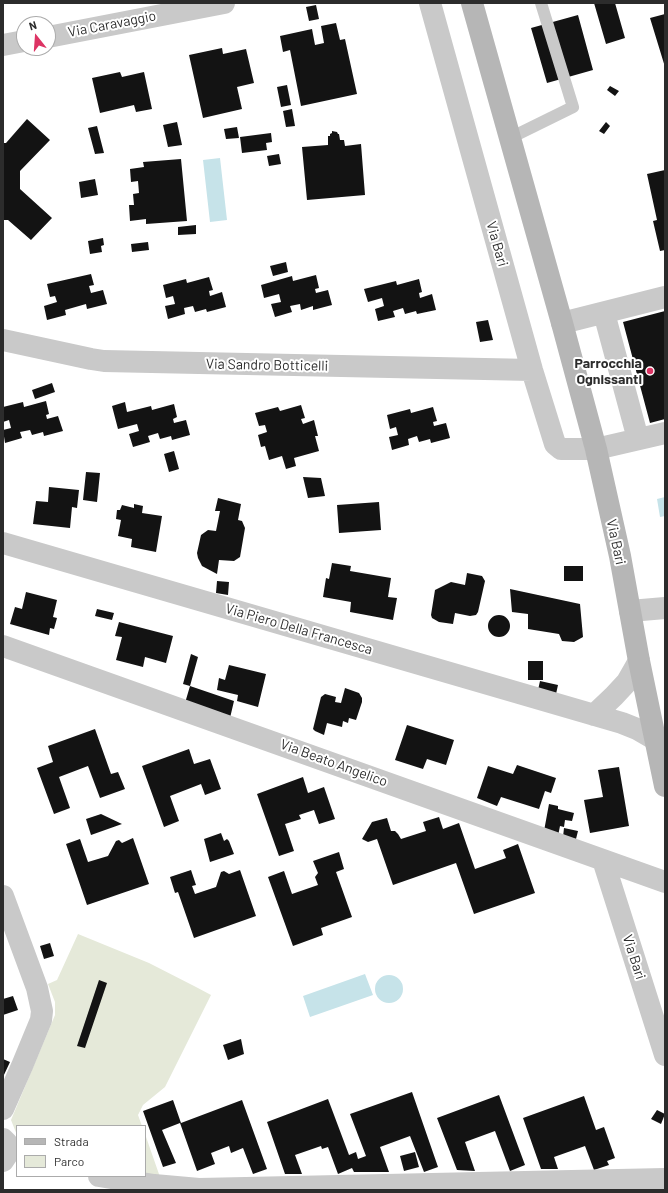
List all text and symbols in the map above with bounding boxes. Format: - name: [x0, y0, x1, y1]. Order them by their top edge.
- street label: Via Caravaggio: [67, 7, 157, 41]
- north arrow: [16, 16, 56, 56]
- text: N: [27, 18, 38, 32]
- street label: Via Bari: [483, 219, 511, 269]
- place label: Parrocchia Ognissanti: [574, 355, 642, 388]
- street label: Via Sandro Botticelli: [206, 356, 328, 374]
- marker: Parrocchia Ognissanti: [645, 366, 655, 376]
- street label: Via Bari: [603, 518, 629, 566]
- street label: Via Piero Della Francesca: [224, 600, 374, 658]
- street label: Via Beato Angelico: [278, 736, 390, 790]
- street label: Via Bari: [619, 932, 649, 982]
- legend: [16, 1125, 146, 1177]
- text: Strada: [54, 1134, 89, 1148]
- text: Parco: [54, 1154, 84, 1168]

